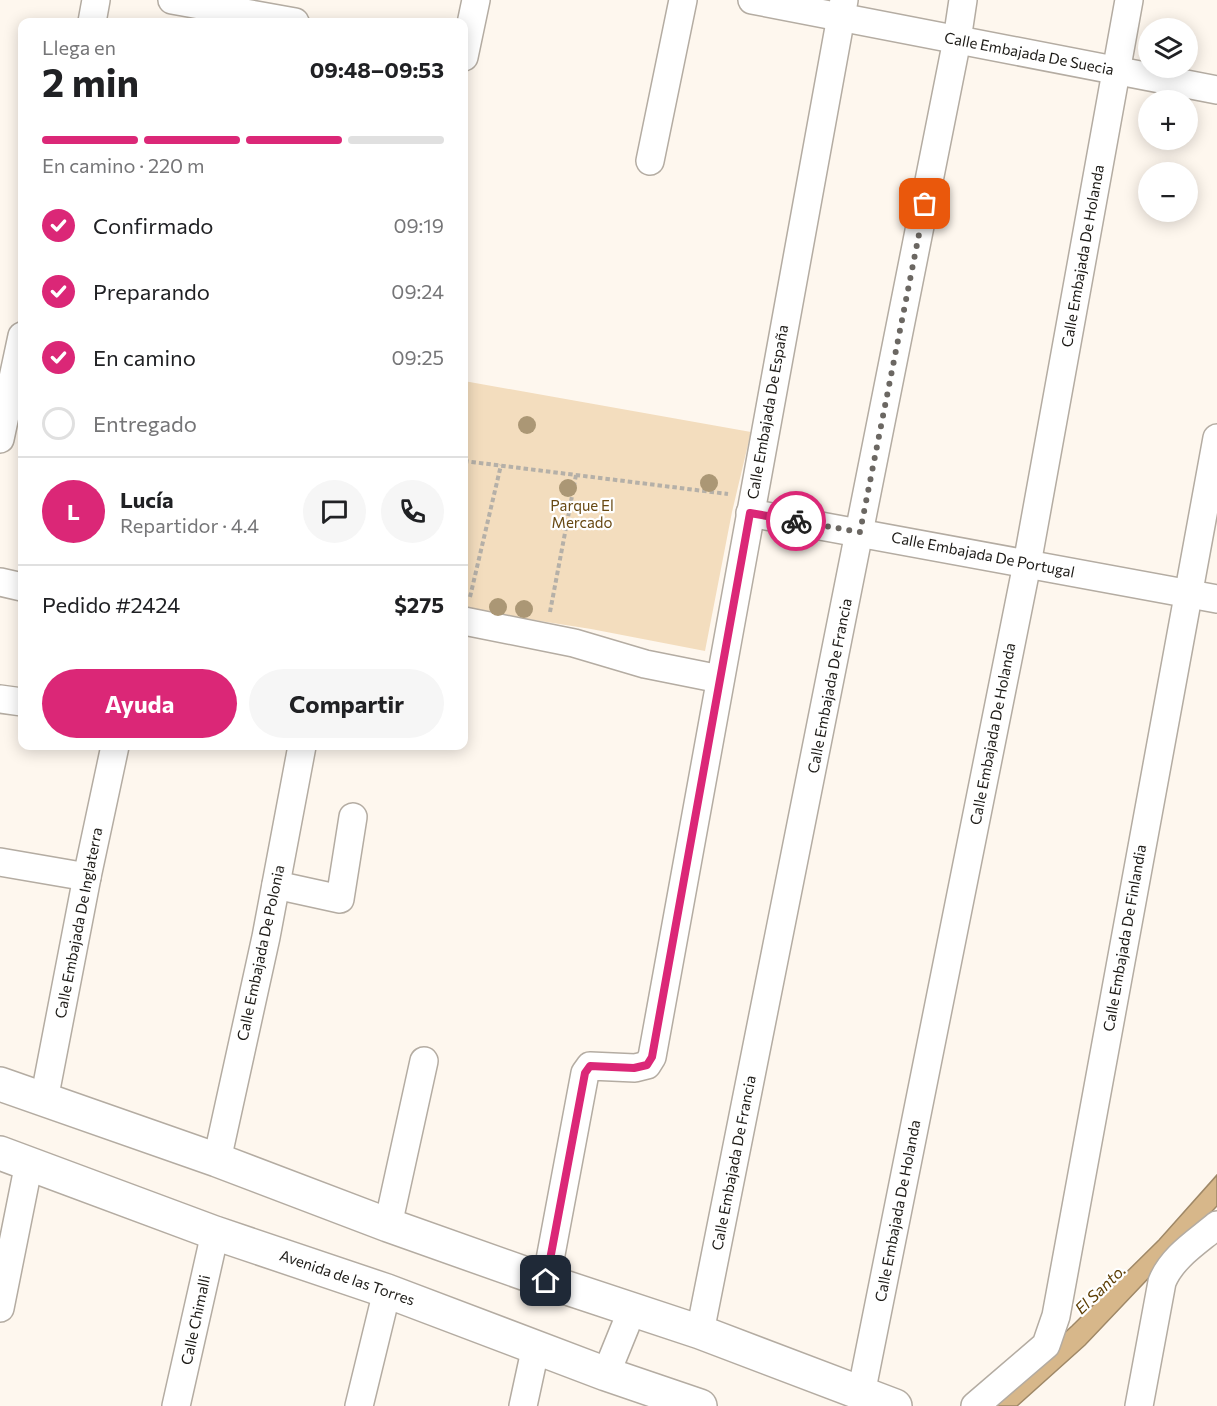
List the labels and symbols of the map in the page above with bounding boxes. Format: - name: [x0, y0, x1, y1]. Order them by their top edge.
- street label: Calle Embajada De Suecia: [943, 28, 1115, 78]
- street label: Calle Embajada De Holanda: [1057, 163, 1107, 349]
- pin: [899, 178, 950, 229]
- street label: Calle Embajada De España: [743, 323, 791, 501]
- courier: [766, 491, 826, 551]
- park label: Parque El Mercado: [550, 496, 614, 531]
- street label: Calle Embajada De Portugal: [890, 527, 1076, 581]
- street label: Calle Embajada De Francia: [803, 597, 855, 775]
- street label: Calle Embajada De Holanda: [966, 641, 1019, 826]
- street label: Calle Embajada De Inglaterra: [51, 826, 105, 1020]
- street label: Calle Embajada De Finlandia: [1099, 843, 1149, 1033]
- street label: Calle Embajada De Polonia: [233, 863, 287, 1042]
- street label: Calle Embajada De Francia: [707, 1074, 759, 1252]
- street label: Calle Embajada De Holanda: [871, 1118, 924, 1303]
- street label: Avenida de las Torres: [277, 1245, 417, 1309]
- pin: [520, 1255, 571, 1306]
- water label: El Santo.: [1070, 1260, 1129, 1317]
- street label: Calle Chimalli: [177, 1273, 213, 1366]

